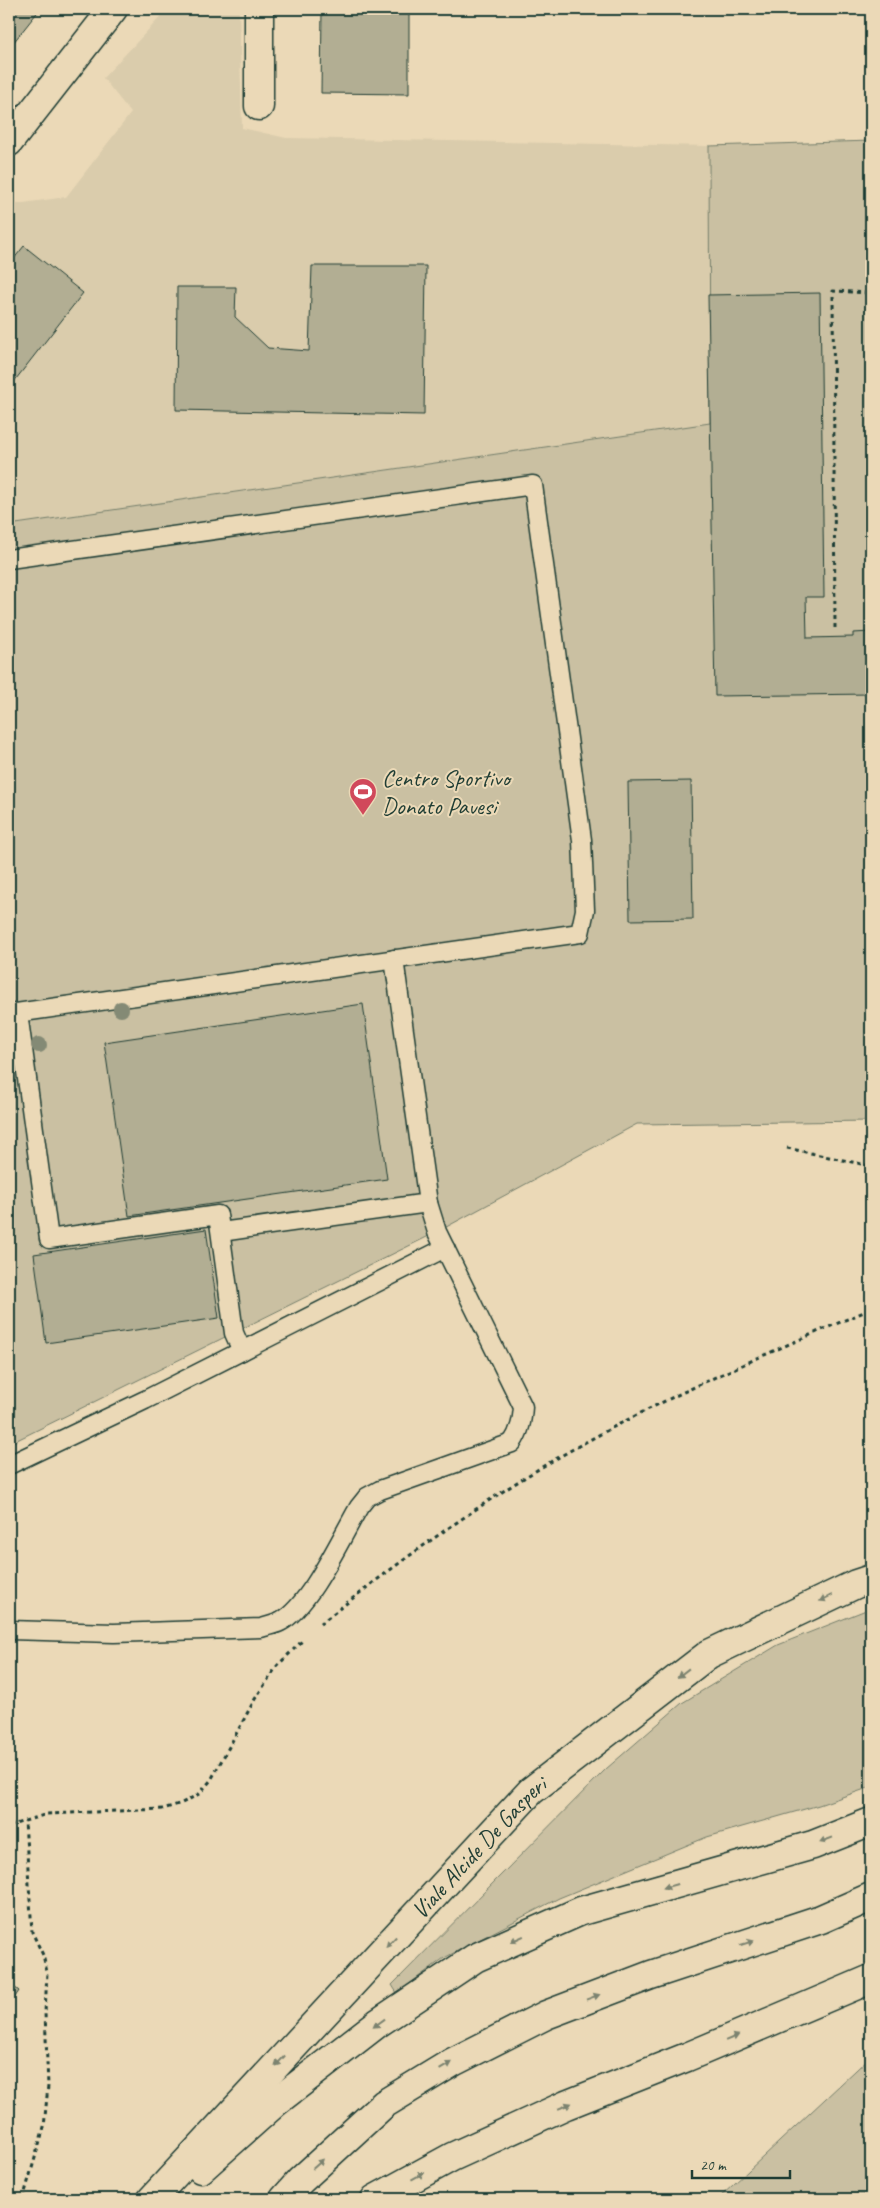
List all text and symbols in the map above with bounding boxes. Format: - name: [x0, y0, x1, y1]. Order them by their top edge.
- place label: Centro Sportivo Donato Pavesi: [382, 763, 512, 821]
- sports icon: Centro Sportivo Donato Pavesi: [348, 777, 378, 816]
- one-way arrow: [819, 1594, 833, 1602]
- one-way arrow: [677, 1668, 690, 1679]
- street label: Viale Alcide De Gasperi: [405, 1768, 555, 1925]
- one-way arrow: [818, 1836, 833, 1844]
- one-way arrow: [662, 1882, 677, 1890]
- one-way arrow: [385, 1936, 397, 1948]
- one-way arrow: [510, 1936, 524, 1944]
- one-way arrow: [739, 1939, 754, 1947]
- one-way arrow: [586, 1993, 601, 2001]
- one-way arrow: [373, 2018, 386, 2029]
- one-way arrow: [724, 2034, 739, 2041]
- one-way arrow: [274, 2055, 286, 2067]
- one-way arrow: [440, 2061, 453, 2070]
- one-way arrow: [558, 2101, 572, 2109]
- scale bar: [692, 2148, 790, 2180]
- text: 20 m: [700, 2156, 727, 2175]
- one-way arrow: [311, 2158, 323, 2170]
- one-way arrow: [411, 2172, 425, 2180]

